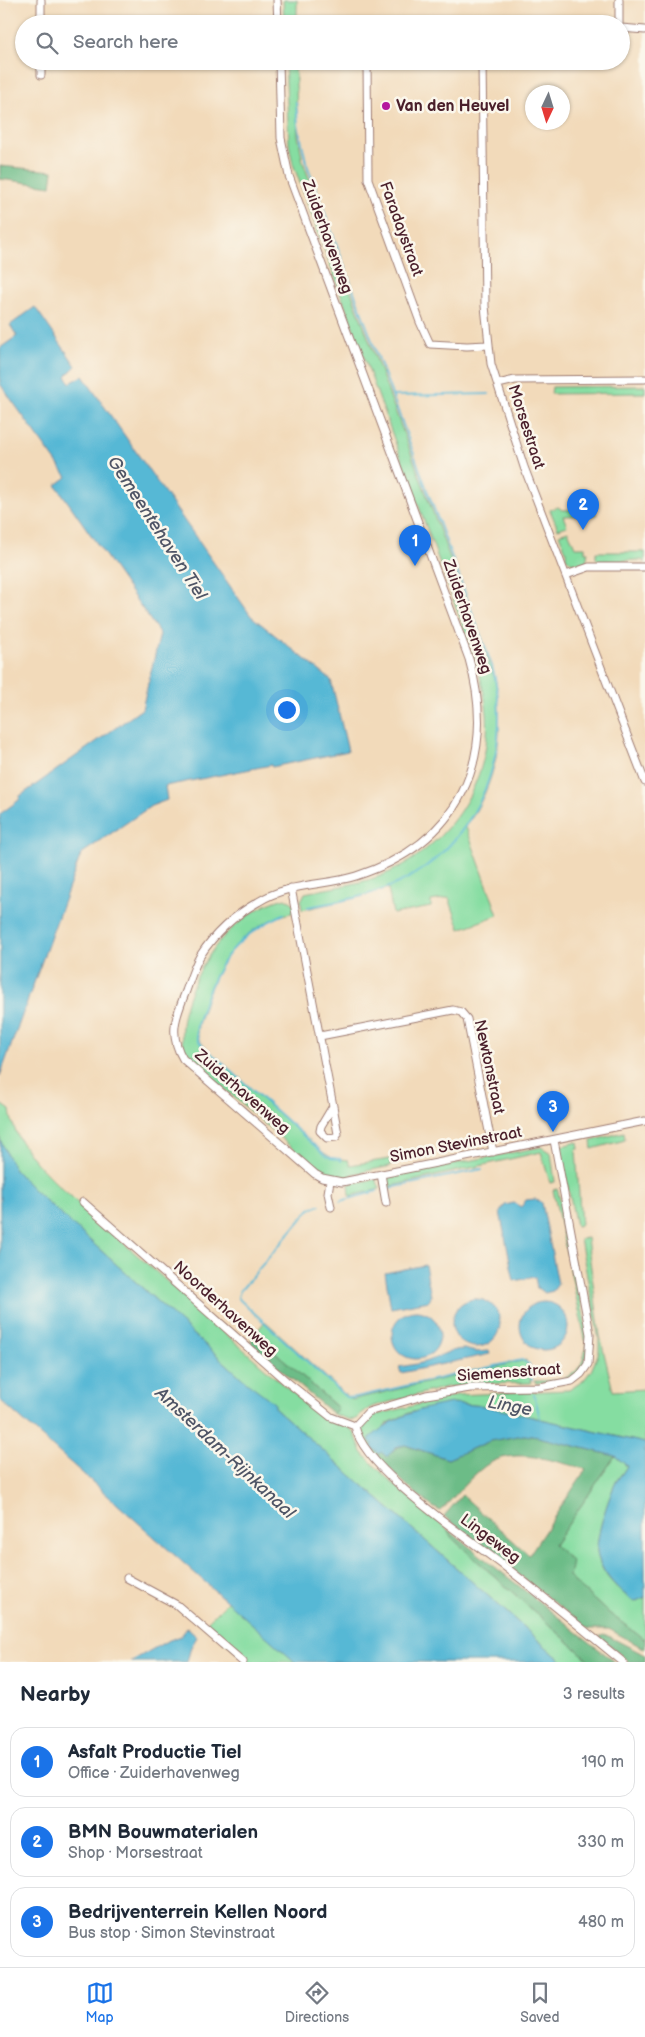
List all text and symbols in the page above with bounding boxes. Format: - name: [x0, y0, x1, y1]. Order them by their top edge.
- search box: [15, 15, 630, 70]
- icon: search: [33, 29, 61, 57]
- text: Search here: [73, 31, 178, 54]
- north arrow: [525, 85, 570, 130]
- place label: Van den Heuvel: [396, 97, 509, 116]
- marker: Van den Heuvel: [380, 100, 392, 112]
- street label: Zuiderhavenweg: [297, 177, 356, 296]
- street label: Faradaystraat: [375, 179, 427, 279]
- street label: Morsestraat: [503, 383, 549, 472]
- water label: Gemeentehaven Tiel: [103, 452, 212, 604]
- pin: 2: [567, 489, 599, 530]
- pin: 1: [399, 525, 431, 566]
- street label: Zuiderhavenweg: [438, 556, 495, 677]
- your location: [274, 697, 300, 723]
- street label: Newtonstraat: [470, 1018, 508, 1116]
- street label: Zuiderhavenweg: [190, 1045, 293, 1138]
- pin: 3: [537, 1091, 569, 1132]
- street label: Simon Stevinstraat: [388, 1123, 524, 1167]
- street label: Noorderhavenweg: [169, 1257, 281, 1361]
- street label: Siemensstraat: [457, 1360, 562, 1386]
- water label: Amsterdam-Rijnkanaal: [150, 1382, 300, 1524]
- water label: Linge: [486, 1391, 534, 1421]
- street label: Lingeweg: [456, 1510, 524, 1568]
- text: Nearby: [20, 1682, 90, 1707]
- text: 3 results: [563, 1685, 625, 1704]
- text: Asfalt Productie Tiel: [68, 1741, 242, 1764]
- text: 1: [34, 1753, 40, 1772]
- text: 190 m: [582, 1753, 624, 1772]
- text: Office · Zuiderhavenweg: [68, 1764, 240, 1783]
- text: BMN Bouwmaterialen: [68, 1821, 258, 1844]
- text: 2: [32, 1833, 42, 1852]
- text: 330 m: [577, 1833, 624, 1852]
- text: Shop · Morsestraat: [68, 1844, 203, 1863]
- text: Bedrijventerrein Kellen Noord: [68, 1901, 327, 1924]
- text: 3: [32, 1913, 42, 1932]
- text: 480 m: [578, 1913, 624, 1932]
- text: Bus stop · Simon Stevinstraat: [68, 1924, 275, 1943]
- tab: Map: [86, 1979, 114, 2026]
- tab: Directions: [285, 1979, 349, 2026]
- tab: Saved: [520, 1979, 559, 2026]

